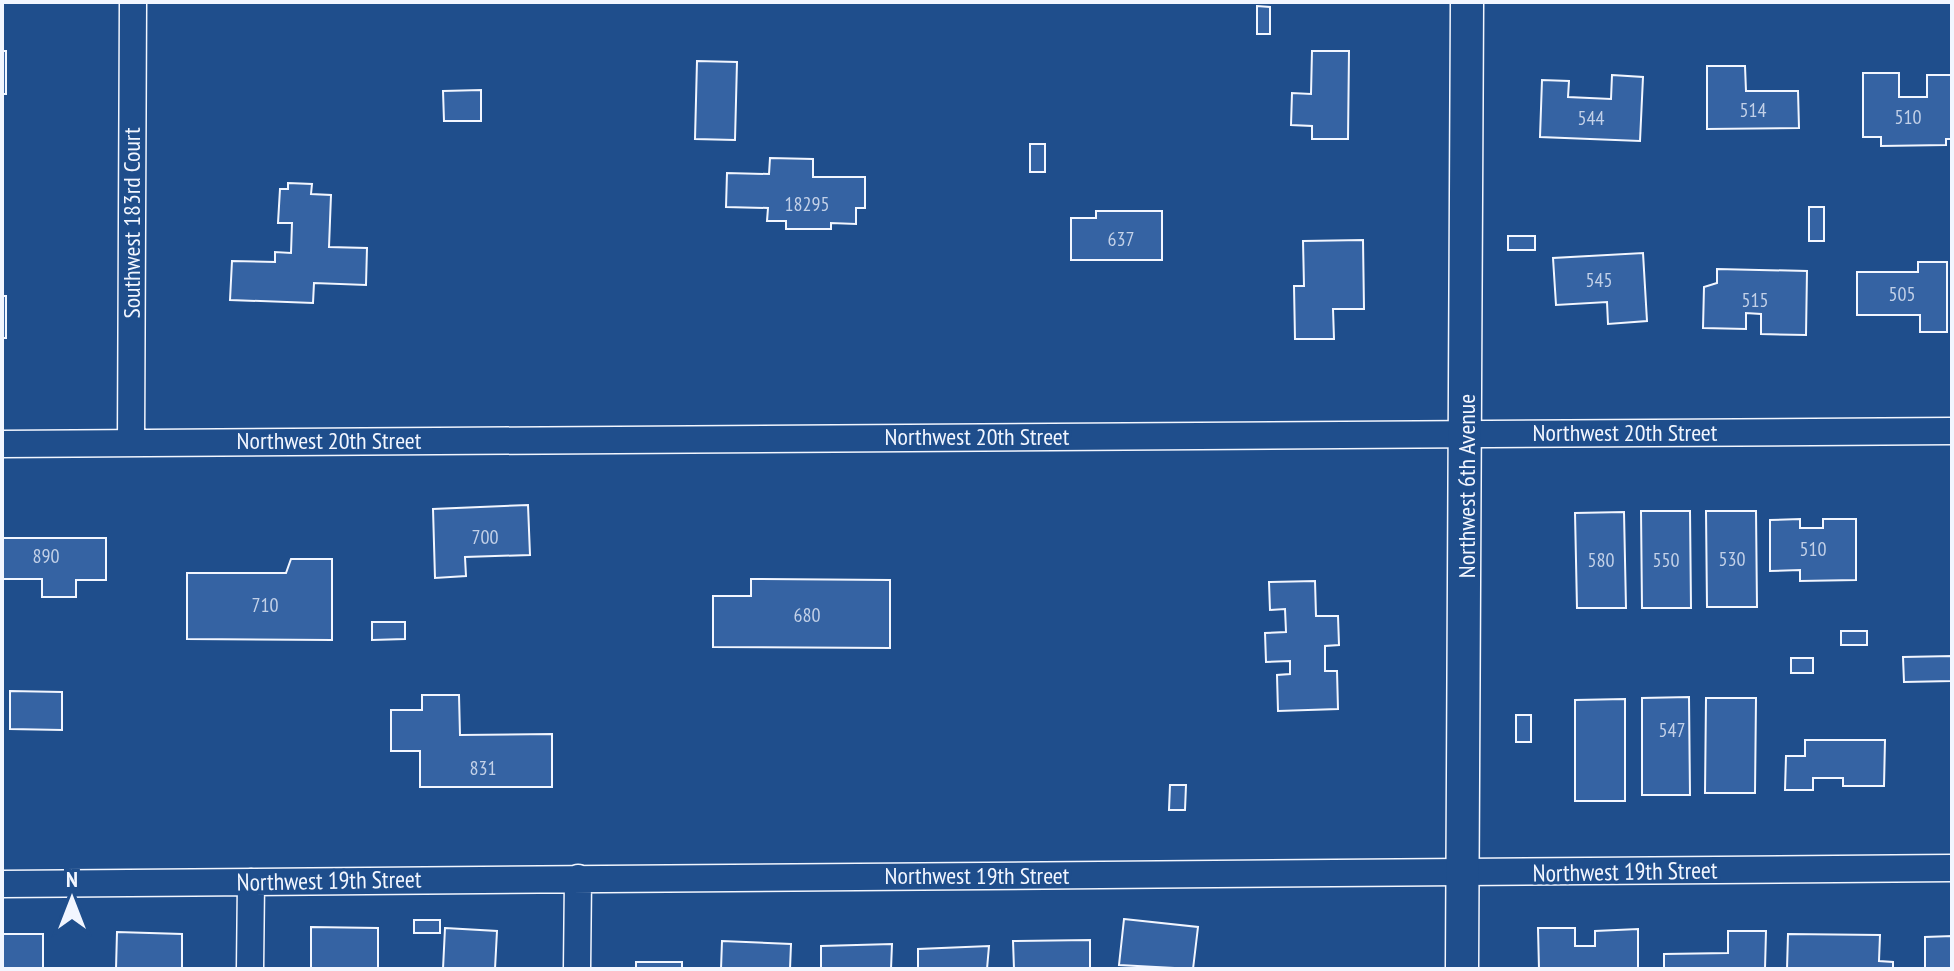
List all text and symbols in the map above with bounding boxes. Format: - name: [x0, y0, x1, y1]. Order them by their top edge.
- house number: 514: [1740, 97, 1767, 123]
- house number: 510: [1895, 104, 1922, 130]
- house number: 544: [1578, 105, 1605, 131]
- street label: Southwest 183rd Court: [116, 127, 147, 319]
- house number: 18295: [785, 191, 830, 217]
- house number: 637: [1108, 226, 1135, 252]
- house number: 545: [1586, 267, 1613, 293]
- house number: 505: [1889, 281, 1916, 307]
- house number: 515: [1742, 287, 1769, 313]
- street label: Northwest 6th Avenue: [1451, 394, 1482, 578]
- street label: Northwest 20th Street: [1533, 417, 1718, 448]
- street label: Northwest 20th Street: [885, 421, 1070, 452]
- street label: Northwest 20th Street: [237, 425, 422, 456]
- house number: 700: [472, 524, 499, 550]
- house number: 510: [1800, 536, 1827, 562]
- house number: 890: [33, 543, 60, 569]
- house number: 530: [1719, 546, 1746, 572]
- house number: 580: [1588, 547, 1615, 573]
- house number: 550: [1653, 547, 1680, 573]
- house number: 710: [252, 592, 279, 618]
- house number: 680: [794, 602, 821, 628]
- house number: 547: [1659, 717, 1686, 743]
- house number: 831: [470, 755, 497, 781]
- street label: Northwest 19th Street: [1532, 854, 1718, 889]
- north arrow: [32, 859, 112, 939]
- street label: Northwest 19th Street: [885, 860, 1070, 891]
- street label: Northwest 19th Street: [236, 863, 422, 898]
- text: N: [66, 865, 78, 893]

